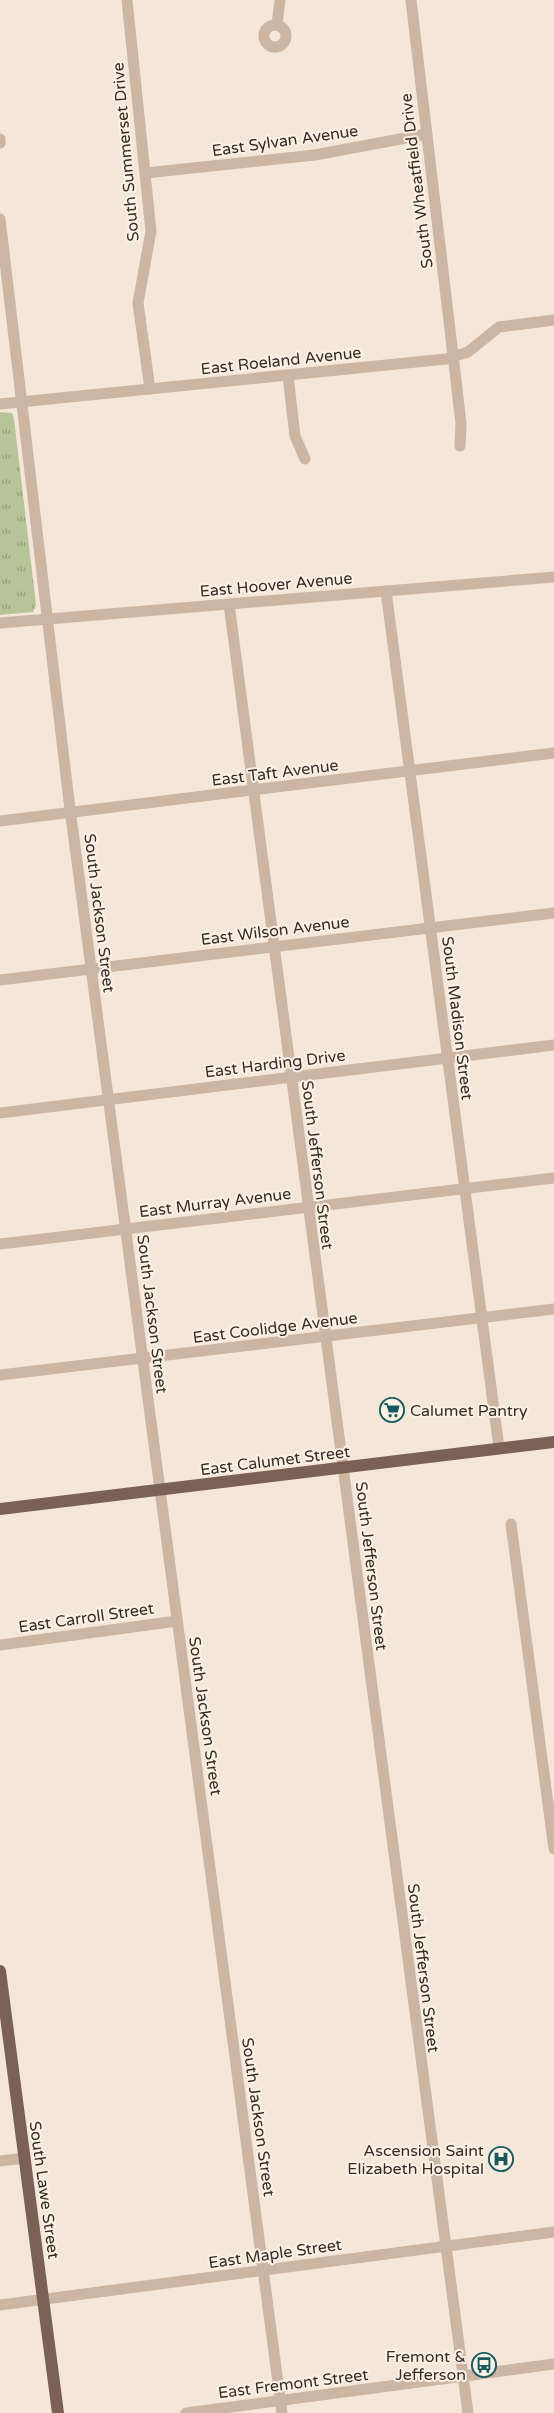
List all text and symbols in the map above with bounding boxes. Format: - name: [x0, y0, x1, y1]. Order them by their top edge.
- street label: South Summerset Drive: [108, 61, 144, 242]
- street label: South Wheatfield Drive: [396, 92, 438, 270]
- street label: East Sylvan Avenue: [211, 121, 360, 161]
- street label: East Roeland Avenue: [200, 343, 362, 379]
- street label: East Hoover Avenue: [199, 568, 353, 602]
- street label: East Taft Avenue: [211, 755, 340, 791]
- street label: South Jackson Street: [79, 832, 119, 994]
- street label: East Wilson Avenue: [200, 912, 351, 950]
- street label: South Madison Street: [437, 935, 477, 1101]
- street label: East Harding Drive: [204, 1045, 347, 1083]
- street label: South Jefferson Street: [297, 1080, 337, 1251]
- street label: East Murray Avenue: [138, 1184, 292, 1222]
- street label: South Jackson Street: [132, 1233, 172, 1395]
- street label: East Coolidge Avenue: [192, 1308, 359, 1348]
- supermarket icon: Calumet Pantry: [379, 1397, 405, 1423]
- place label: Calumet Pantry: [410, 1401, 528, 1421]
- street label: East Calumet Street: [199, 1442, 351, 1480]
- street label: South Jefferson Street: [351, 1481, 391, 1652]
- street label: East Carroll Street: [17, 1599, 155, 1637]
- street label: South Jackson Street: [184, 1636, 226, 1797]
- street label: South Jefferson Street: [403, 1883, 443, 2054]
- street label: South Jackson Street: [237, 2037, 279, 2198]
- street label: South Lawe Street: [24, 2120, 64, 2260]
- place label: Ascension Saint Elizabeth Hospital: [347, 2141, 484, 2179]
- hospital icon: Ascension Saint Elizabeth Hospital: [488, 2146, 514, 2172]
- street label: East Maple Street: [207, 2235, 343, 2273]
- place label: Fremont & Jefferson: [386, 2347, 466, 2385]
- bus stop icon: Fremont & Jefferson: [471, 2352, 497, 2378]
- street label: East Fremont Street: [217, 2365, 369, 2403]

